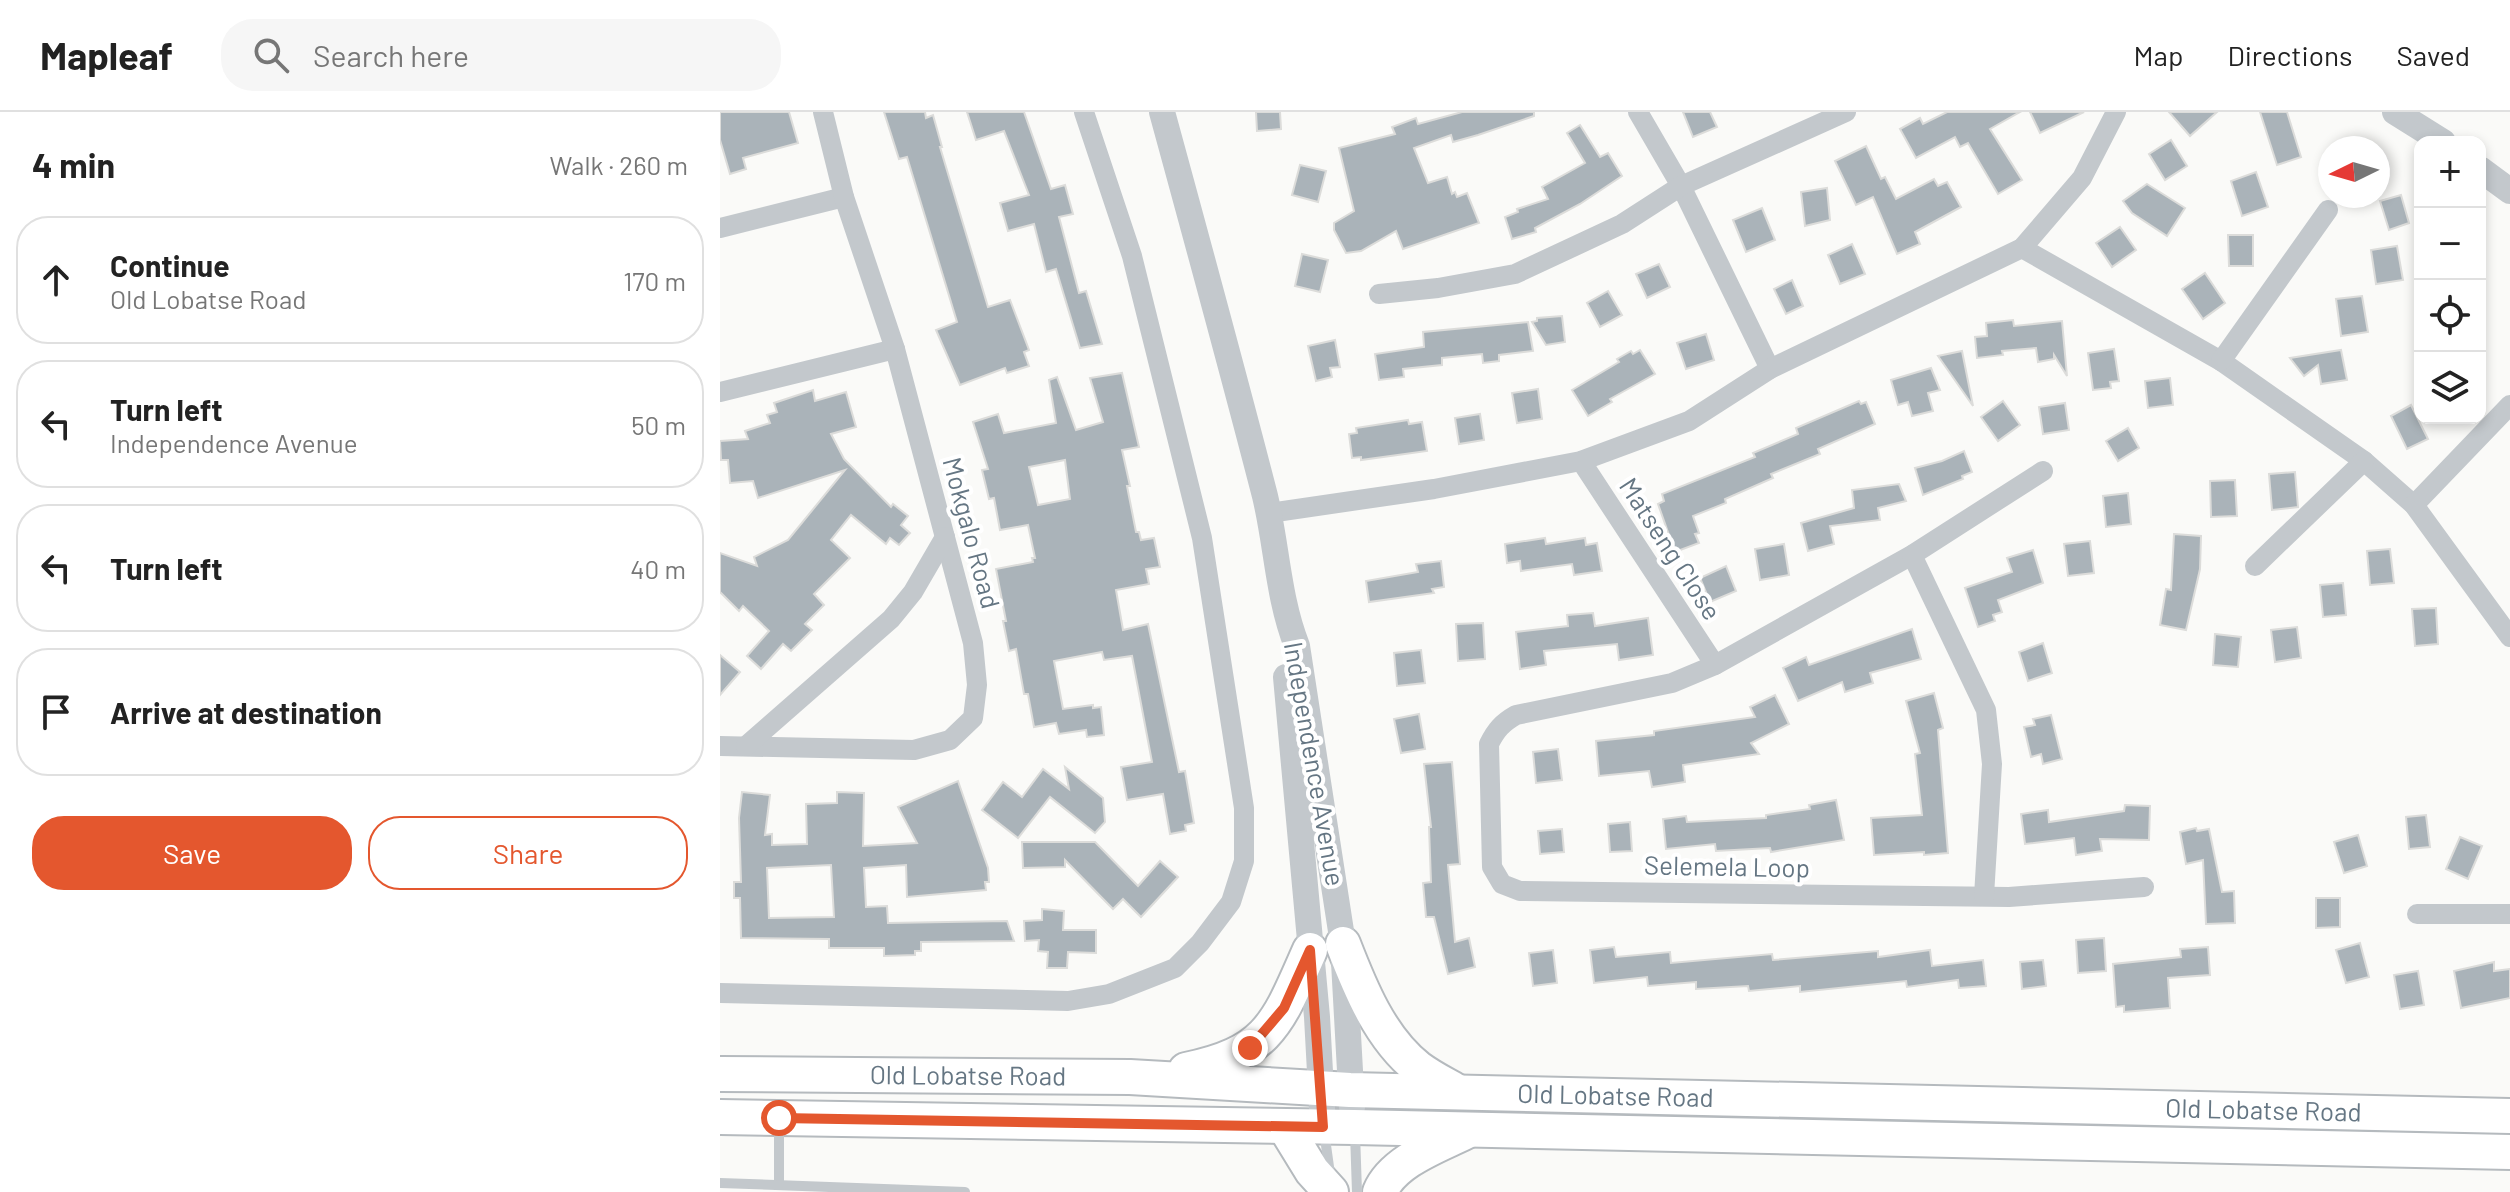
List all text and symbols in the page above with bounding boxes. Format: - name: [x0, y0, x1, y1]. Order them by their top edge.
- search box: [221, 19, 781, 91]
- text: Mapleaf: [40, 32, 173, 78]
- icon: search: [249, 33, 293, 77]
- text: Search here: [313, 37, 469, 73]
- text: Map: [2134, 38, 2183, 72]
- text: Directions: [2227, 38, 2353, 72]
- text: Saved: [2397, 38, 2470, 72]
- north arrow: [2318, 136, 2390, 208]
- map controls: [2414, 136, 2486, 424]
- button: +: [2414, 136, 2486, 208]
- text: 4 min: [32, 144, 115, 185]
- text: Walk · 260 m: [550, 149, 688, 180]
- button: −: [2414, 208, 2486, 280]
- text: Continue: [110, 247, 230, 283]
- icon: ahead: [34, 258, 78, 302]
- text: 170 m: [623, 265, 686, 296]
- button: locate: [2414, 280, 2486, 352]
- text: Old Lobatse Road: [110, 283, 306, 314]
- button: layers: [2414, 352, 2486, 424]
- text: Turn left: [110, 391, 223, 427]
- icon: left: [34, 402, 78, 446]
- text: 50 m: [631, 409, 686, 440]
- text: Independence Avenue: [110, 427, 358, 458]
- street label: Mokgalo Road: [937, 454, 1008, 612]
- street label: Matseng Close: [1614, 471, 1729, 625]
- icon: left: [34, 546, 78, 590]
- text: Turn left: [110, 550, 223, 586]
- text: 40 m: [630, 553, 686, 584]
- street label: Independence Avenue: [1279, 639, 1352, 888]
- icon: arrive: [34, 690, 78, 734]
- text: Arrive at destination: [110, 694, 382, 730]
- button: Save: [32, 816, 352, 890]
- button: Share: [368, 816, 688, 890]
- street label: Selemela Loop: [1644, 849, 1810, 882]
- route end: [1232, 1030, 1268, 1066]
- street label: Old Lobatse Road: [870, 1058, 1066, 1091]
- street label: Old Lobatse Road: [1517, 1077, 1714, 1112]
- street label: Old Lobatse Road: [2165, 1091, 2362, 1127]
- route start: [761, 1100, 797, 1136]

